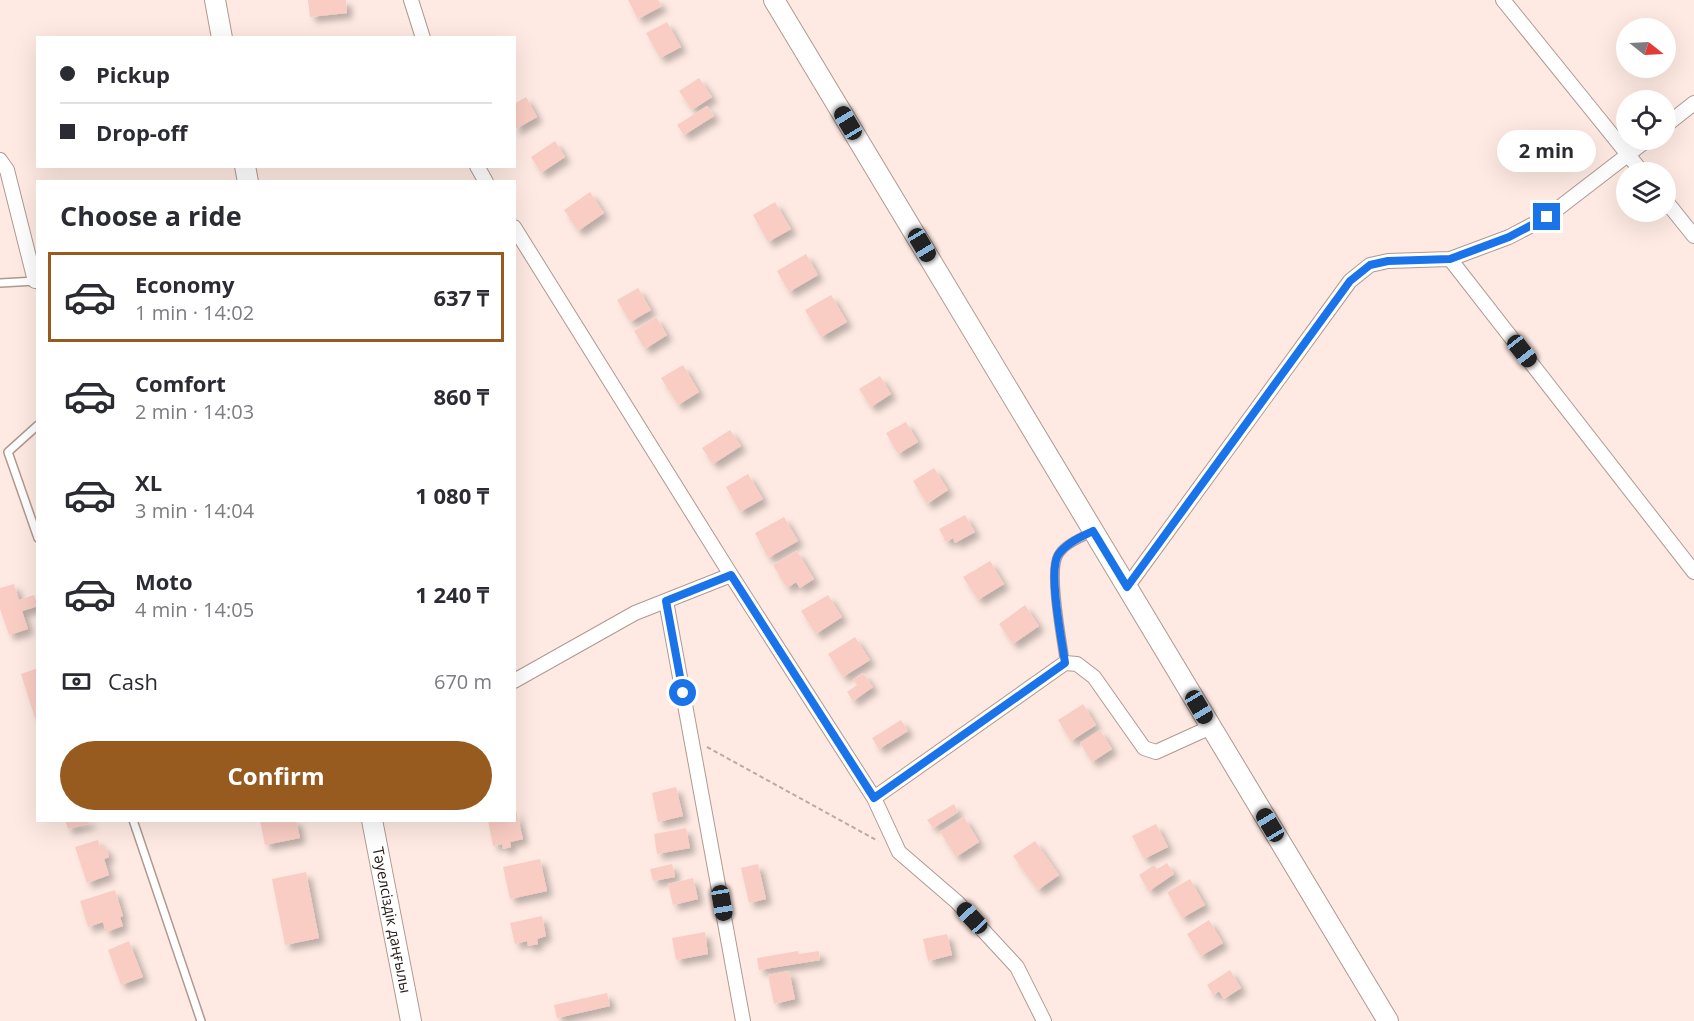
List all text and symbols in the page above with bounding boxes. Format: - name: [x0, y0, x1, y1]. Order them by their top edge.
- north arrow: [1616, 18, 1676, 78]
- map controls: [1616, 18, 1676, 222]
- text: Pickup: [96, 59, 170, 89]
- button: locate: [1616, 90, 1676, 150]
- car: [831, 103, 865, 143]
- text: Drop-off: [96, 117, 188, 147]
- callout: 2 min: [1498, 130, 1596, 172]
- text: 2 min: [1519, 137, 1574, 164]
- button: layers: [1616, 162, 1676, 222]
- text: Choose a ride: [60, 197, 242, 234]
- route end: [1533, 203, 1560, 230]
- car: [905, 225, 939, 265]
- text: Economy: [135, 269, 234, 299]
- icon: car: [63, 270, 117, 324]
- text: 637 ₸: [434, 282, 489, 312]
- text: 1 min · 14:02: [135, 299, 254, 326]
- car: [1504, 331, 1540, 371]
- text: Comfort: [135, 368, 226, 398]
- icon: car: [63, 369, 117, 423]
- text: 860 ₸: [434, 381, 489, 411]
- text: 2 min · 14:03: [135, 398, 254, 425]
- text: XL: [135, 467, 162, 497]
- icon: car: [63, 468, 117, 522]
- text: 1 080 ₸: [415, 480, 489, 510]
- text: 3 min · 14:04: [135, 497, 254, 524]
- text: Moto: [135, 566, 193, 596]
- icon: car: [63, 567, 117, 621]
- text: 1 240 ₸: [415, 579, 489, 609]
- text: 4 min · 14:05: [135, 596, 254, 623]
- icon: cash: [60, 665, 93, 698]
- text: Cash: [108, 666, 158, 696]
- text: 670 m: [434, 668, 492, 695]
- route start: [669, 679, 696, 706]
- car: [1182, 687, 1216, 727]
- button: Confirm: [60, 741, 492, 810]
- car: [1253, 805, 1287, 845]
- street label: Тәуелсіздік даңғылы: [368, 845, 416, 995]
- car: [710, 884, 734, 922]
- car: [953, 899, 991, 937]

